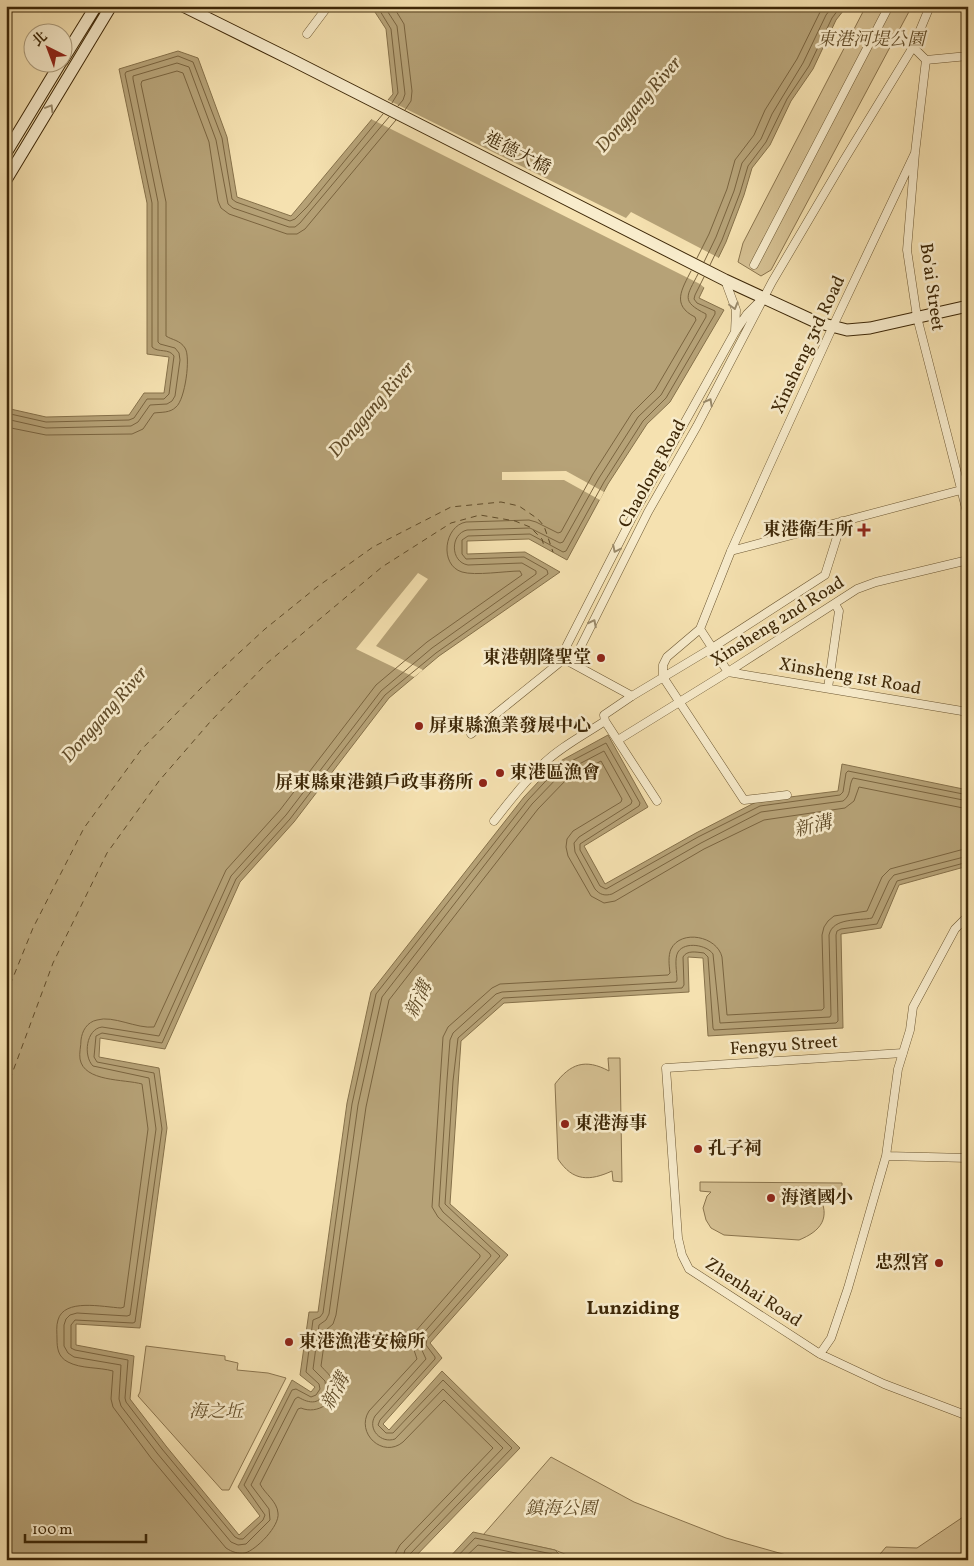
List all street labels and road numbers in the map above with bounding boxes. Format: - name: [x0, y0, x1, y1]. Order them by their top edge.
- street label: 進德大橋: [479, 127, 555, 181]
- street label: Bo'ai Street: [912, 241, 950, 333]
- street label: Xinsheng 3rd Road: [766, 272, 852, 418]
- street label: Chaolong Road: [613, 415, 693, 533]
- street label: Xinsheng 2nd Road: [706, 571, 850, 673]
- street label: Xinsheng 1st Road: [777, 652, 923, 702]
- street label: Fengyu Street: [729, 1030, 839, 1062]
- street label: Zhenhai Road: [700, 1252, 806, 1334]

